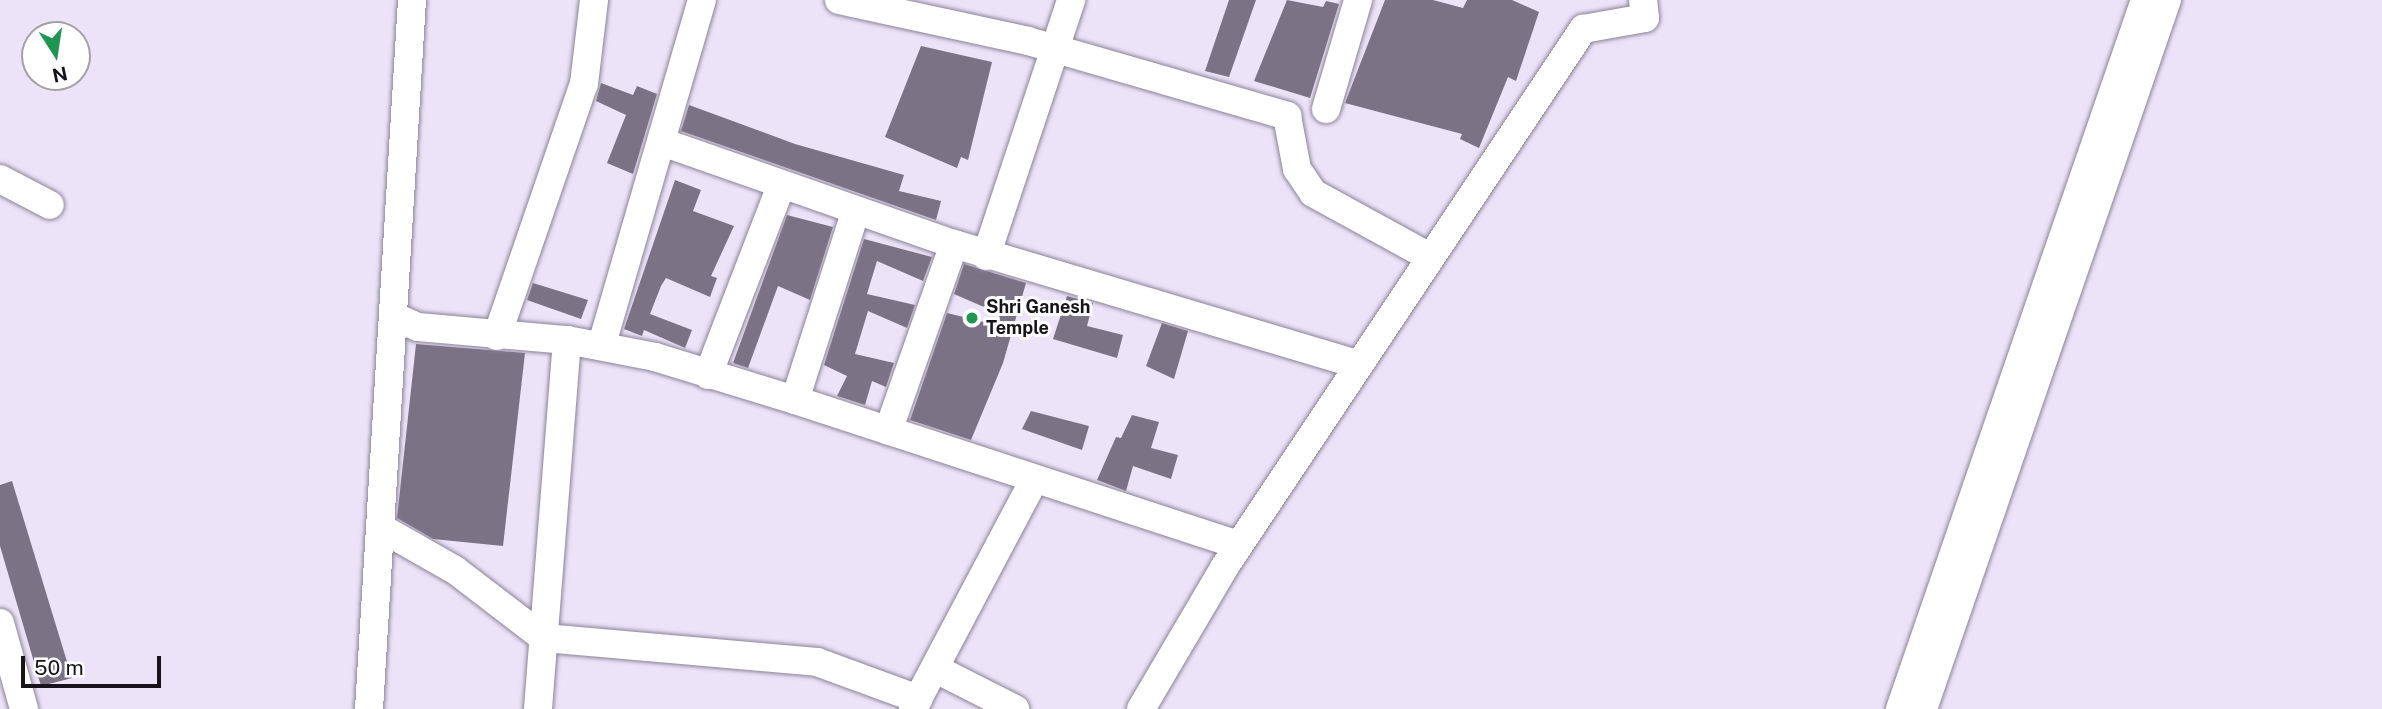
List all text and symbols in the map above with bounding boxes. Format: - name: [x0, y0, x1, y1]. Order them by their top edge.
- north arrow: [21, 21, 91, 91]
- text: N: [50, 62, 70, 87]
- place label: Shri Ganesh Temple: [986, 297, 1090, 340]
- marker: Shri Ganesh Temple: [964, 310, 980, 326]
- scale bar: [24, 642, 164, 686]
- text: 50 m: [34, 655, 84, 680]

